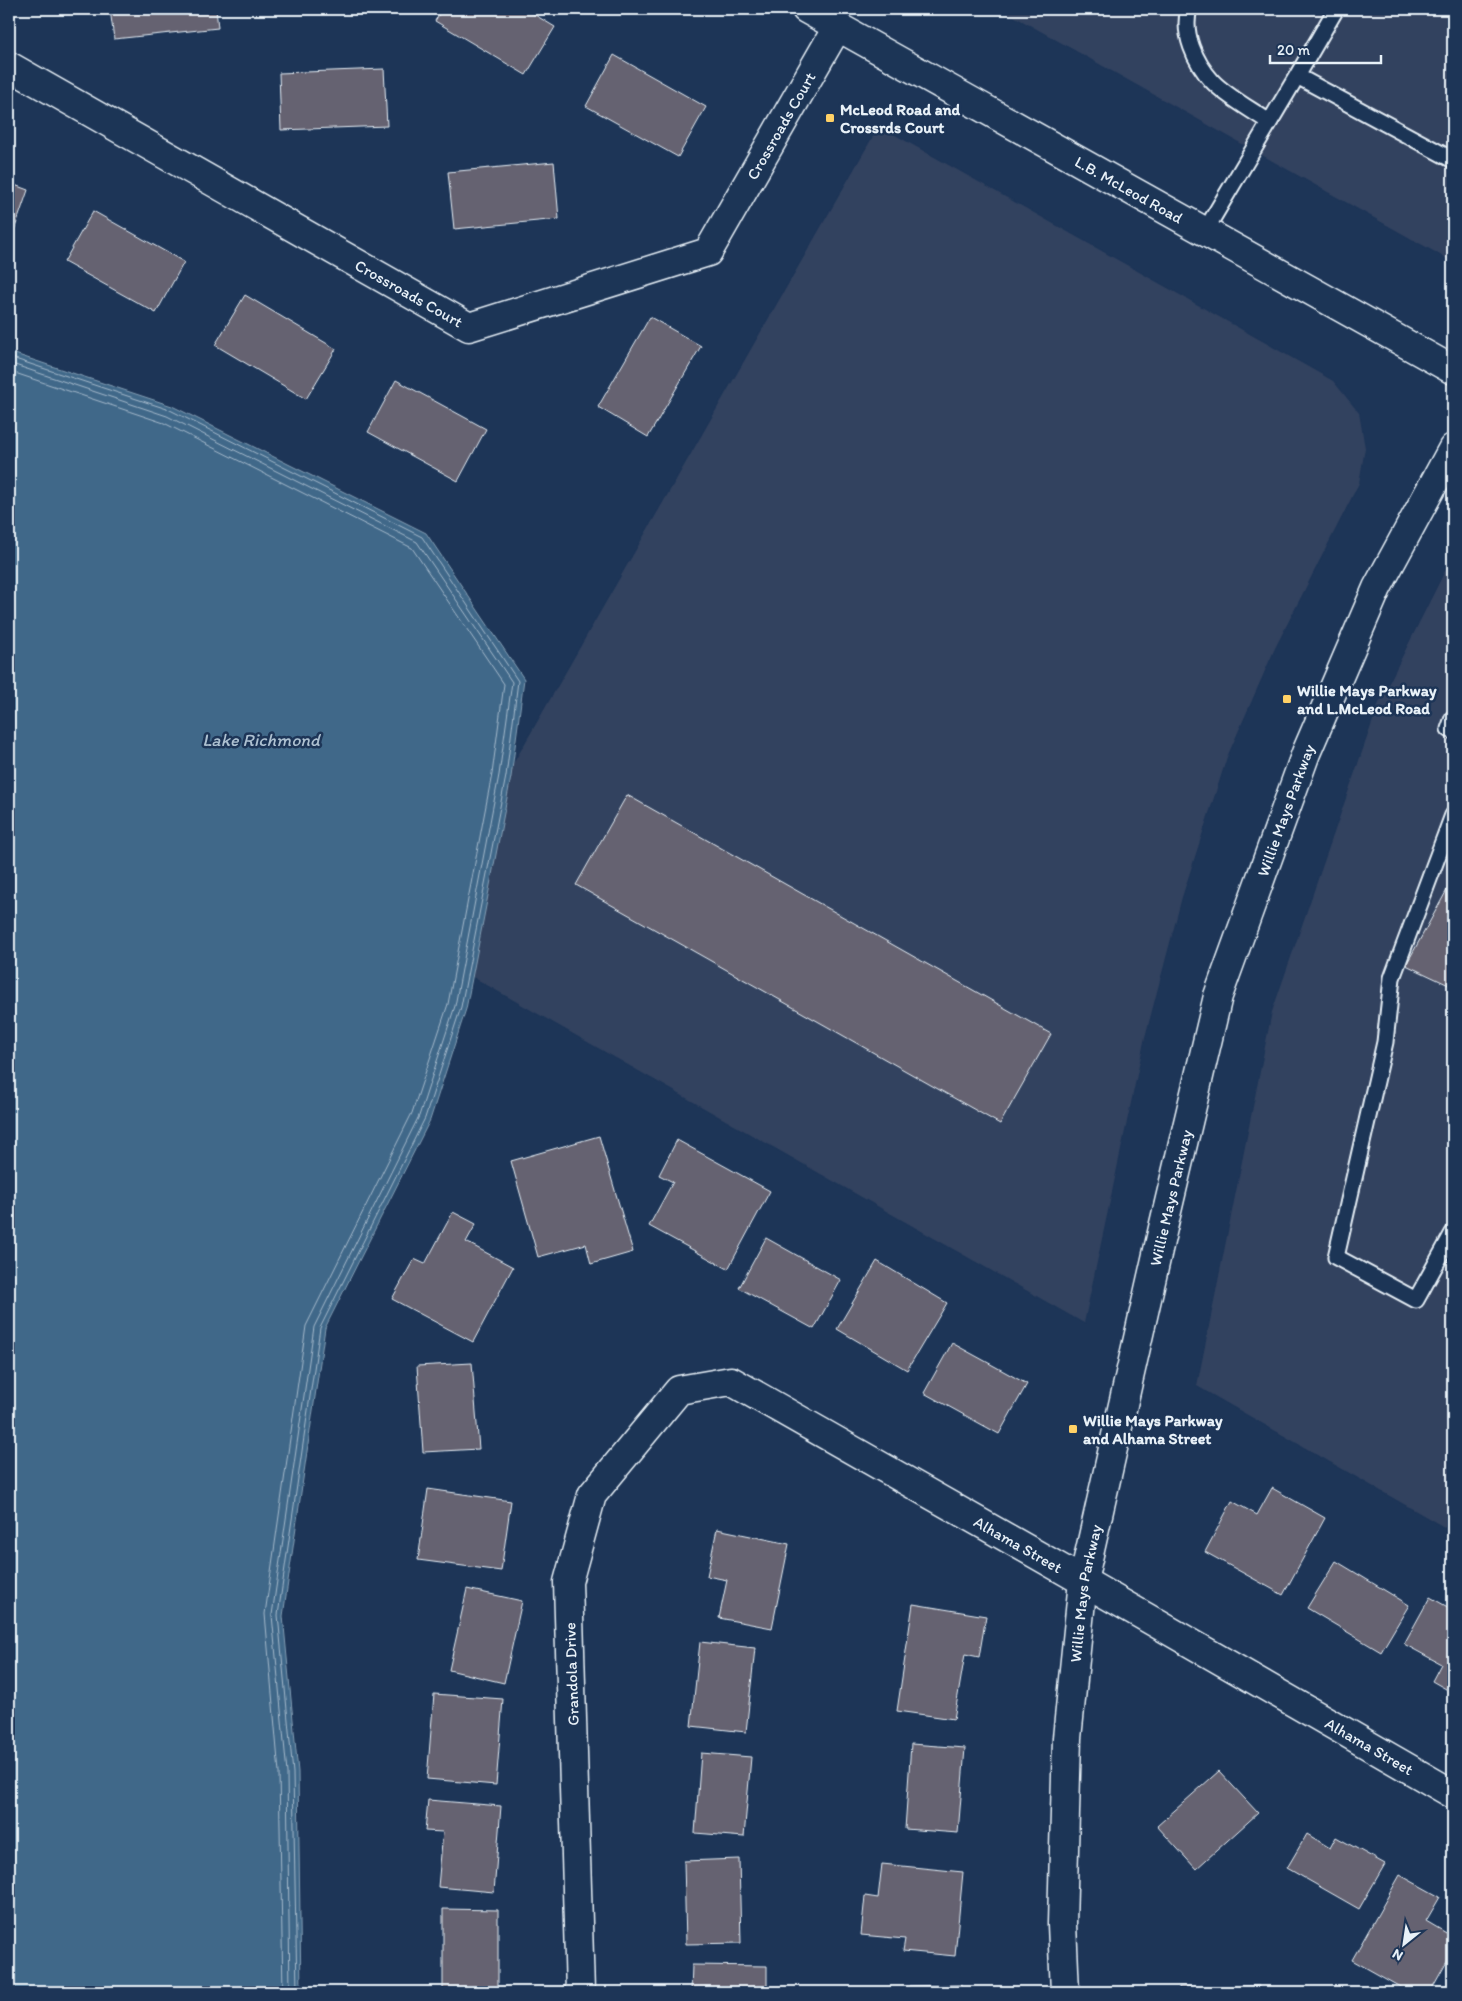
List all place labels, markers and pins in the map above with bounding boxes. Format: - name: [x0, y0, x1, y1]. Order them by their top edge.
- place label: McLeod Road and Crossrds Court: [840, 100, 961, 137]
- marker: McLeod Road and Crossrds Court: [824, 112, 836, 124]
- place label: Willie Mays Parkway and L.McLeod Road: [1297, 681, 1437, 718]
- marker: Willie Mays Parkway and L.McLeod Road: [1281, 693, 1293, 705]
- place label: Willie Mays Parkway and Alhama Street: [1083, 1411, 1223, 1448]
- marker: Willie Mays Parkway and Alhama Street: [1067, 1423, 1079, 1435]

